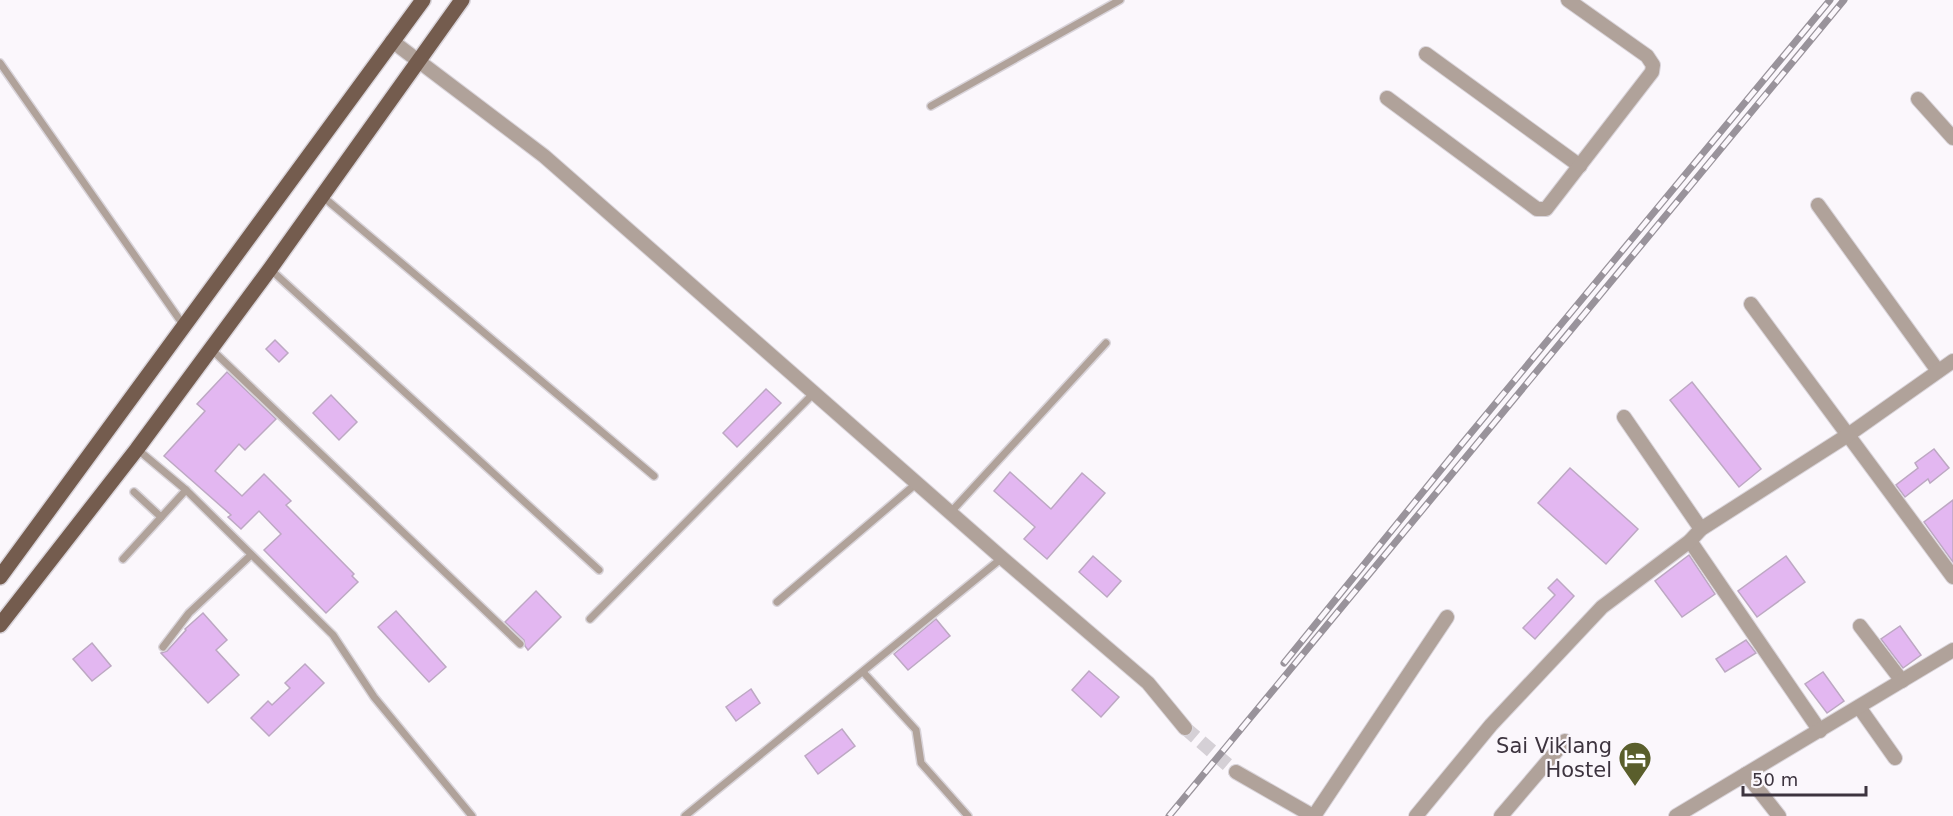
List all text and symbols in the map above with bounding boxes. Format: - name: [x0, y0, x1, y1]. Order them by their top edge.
- place label: Sai Viklang Hostel: [1496, 734, 1612, 782]
- hotel icon: Sai Viklang Hostel: [1617, 740, 1653, 787]
- scale bar: [1743, 759, 1866, 797]
- text: 50 m: [1752, 769, 1798, 790]

